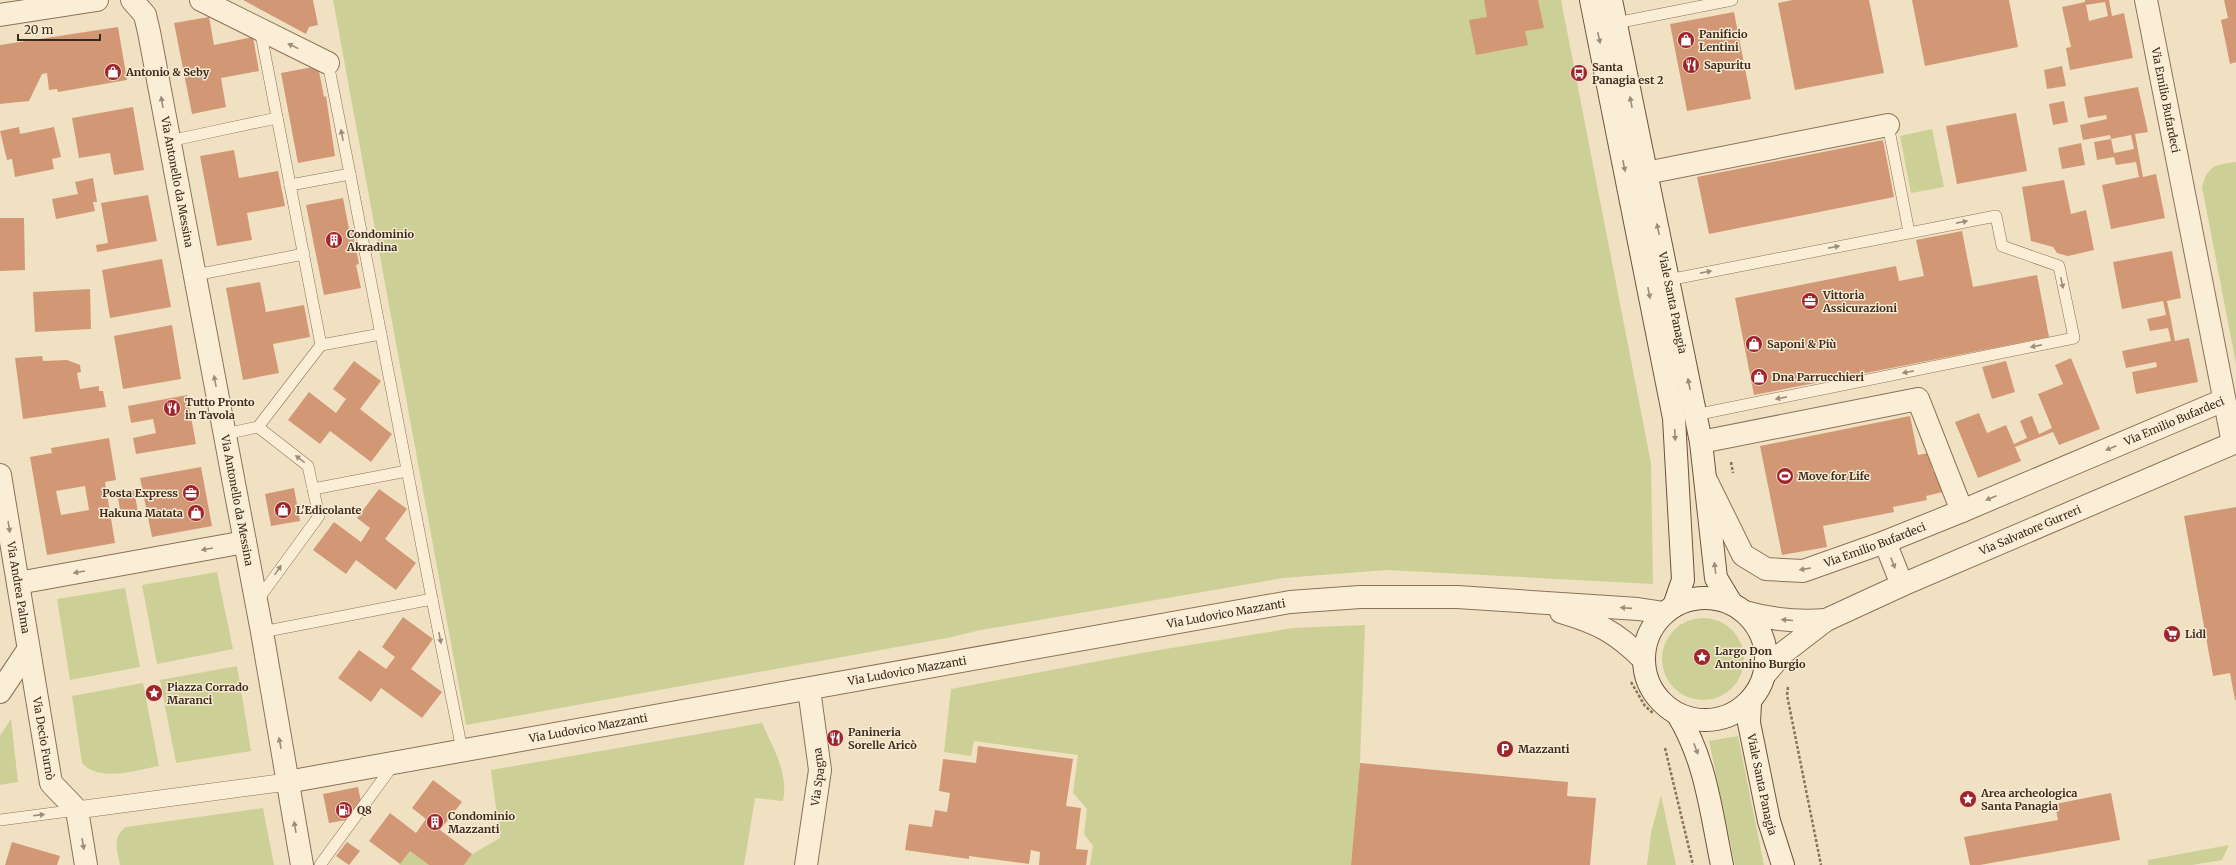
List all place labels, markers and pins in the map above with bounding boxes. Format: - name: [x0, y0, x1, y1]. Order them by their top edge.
- place label: Panificio Lentini: [1699, 27, 1748, 54]
- shop icon: Panificio Lentini: [1676, 30, 1696, 50]
- restaurant icon: Sapuritu: [1681, 55, 1701, 75]
- place label: Sapuritu: [1704, 58, 1751, 72]
- place label: Santa Panagia est 2: [1592, 60, 1664, 87]
- shop icon: Antonio & Seby: [103, 62, 123, 82]
- bus stop icon: Santa Panagia est 2: [1569, 63, 1589, 83]
- place label: Antonio & Seby: [125, 65, 210, 79]
- place label: Condominio Akradina: [346, 227, 414, 254]
- building icon: Condominio Akradina: [324, 230, 344, 250]
- place label: Vittoria Assicurazioni: [1822, 288, 1897, 315]
- office icon: Vittoria Assicurazioni: [1800, 291, 1820, 311]
- shop icon: Saponi & Più: [1744, 334, 1764, 354]
- place label: Saponi & Più: [1767, 337, 1836, 351]
- shop icon: Dna Parrucchieri: [1749, 367, 1769, 387]
- place label: Dna Parrucchieri: [1772, 370, 1864, 384]
- place label: Tutto Pronto in Tavola: [185, 395, 255, 422]
- restaurant icon: Tutto Pronto in Tavola: [162, 398, 182, 418]
- sports icon: Move for Life: [1775, 466, 1795, 486]
- place label: Move for Life: [1798, 469, 1870, 483]
- office icon: Posta Express: [181, 483, 201, 503]
- place label: Posta Express: [102, 486, 178, 500]
- shop icon: L'Edicolante: [273, 500, 293, 520]
- shop icon: Hakuna Matata: [186, 503, 206, 523]
- place label: L'Edicolante: [296, 503, 362, 517]
- place label: Hakuna Matata: [99, 506, 183, 520]
- supermarket icon: Lidl: [2162, 624, 2182, 644]
- place label: Lidl: [2185, 627, 2206, 641]
- place label: Largo Don Antonino Burgio: [1714, 644, 1806, 671]
- place icon: Largo Don Antonino Burgio: [1692, 647, 1712, 667]
- place label: Piazza Corrado Maranci: [167, 680, 249, 707]
- place icon: Piazza Corrado Maranci: [144, 683, 164, 703]
- place label: Panineria Sorelle Aricò: [848, 725, 917, 752]
- restaurant icon: Panineria Sorelle Aricò: [825, 728, 845, 748]
- parking icon: Mazzanti: [1495, 739, 1515, 759]
- place label: Mazzanti: [1518, 742, 1570, 756]
- place label: Area archeologica Santa Panagia: [1980, 786, 2077, 813]
- place icon: Area archeologica Santa Panagia: [1958, 789, 1978, 809]
- fuel station icon: Q8: [334, 800, 354, 820]
- place label: Q8: [357, 803, 372, 817]
- place label: Condominio Mazzanti: [448, 809, 515, 836]
- building icon: Condominio Mazzanti: [425, 812, 445, 832]

